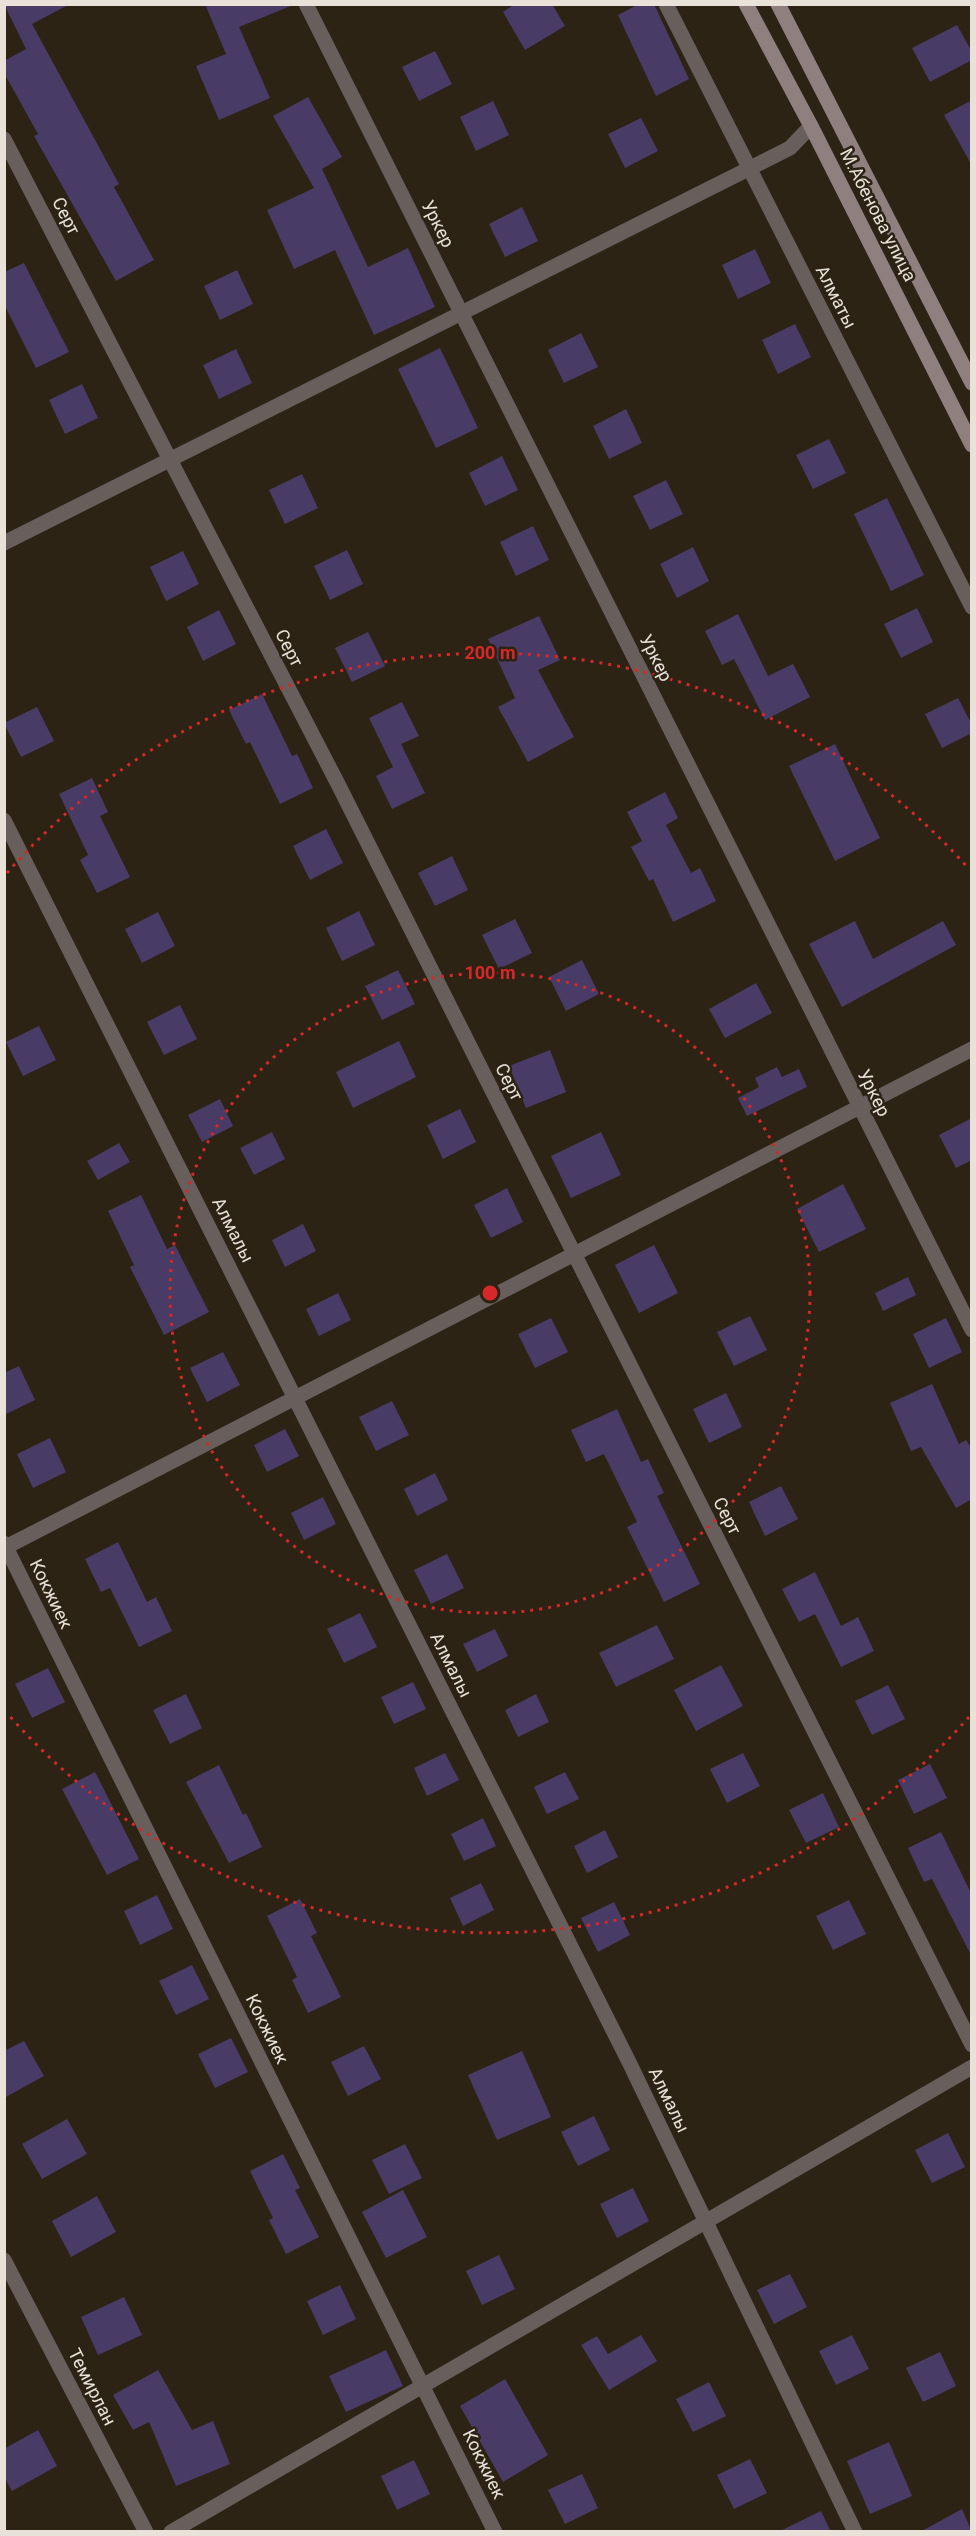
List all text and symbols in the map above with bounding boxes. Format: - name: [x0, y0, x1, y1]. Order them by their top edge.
- street label: М.Абенова улица: [836, 145, 921, 285]
- street label: Серт: [48, 193, 85, 238]
- street label: Уркер: [418, 197, 459, 251]
- street label: Алматы: [812, 262, 861, 332]
- street label: Серт: [271, 625, 308, 670]
- street label: Уркер: [636, 631, 677, 685]
- text: 200 m: [464, 642, 516, 663]
- text: 100 m: [464, 962, 516, 983]
- street label: Серт: [491, 1059, 528, 1104]
- street label: Уркер: [854, 1066, 895, 1120]
- street label: Алмалы: [208, 1194, 259, 1266]
- centre of rings: [480, 1283, 500, 1303]
- street label: Серт: [709, 1493, 746, 1538]
- street label: Кокжиек: [26, 1556, 77, 1632]
- street label: Алмалы: [426, 1629, 477, 1701]
- street label: Кокжиек: [242, 1991, 293, 2067]
- street label: Алмалы: [645, 2064, 694, 2136]
- street label: Темирлан: [64, 2345, 121, 2429]
- street label: Кокжиек: [459, 2426, 510, 2502]

